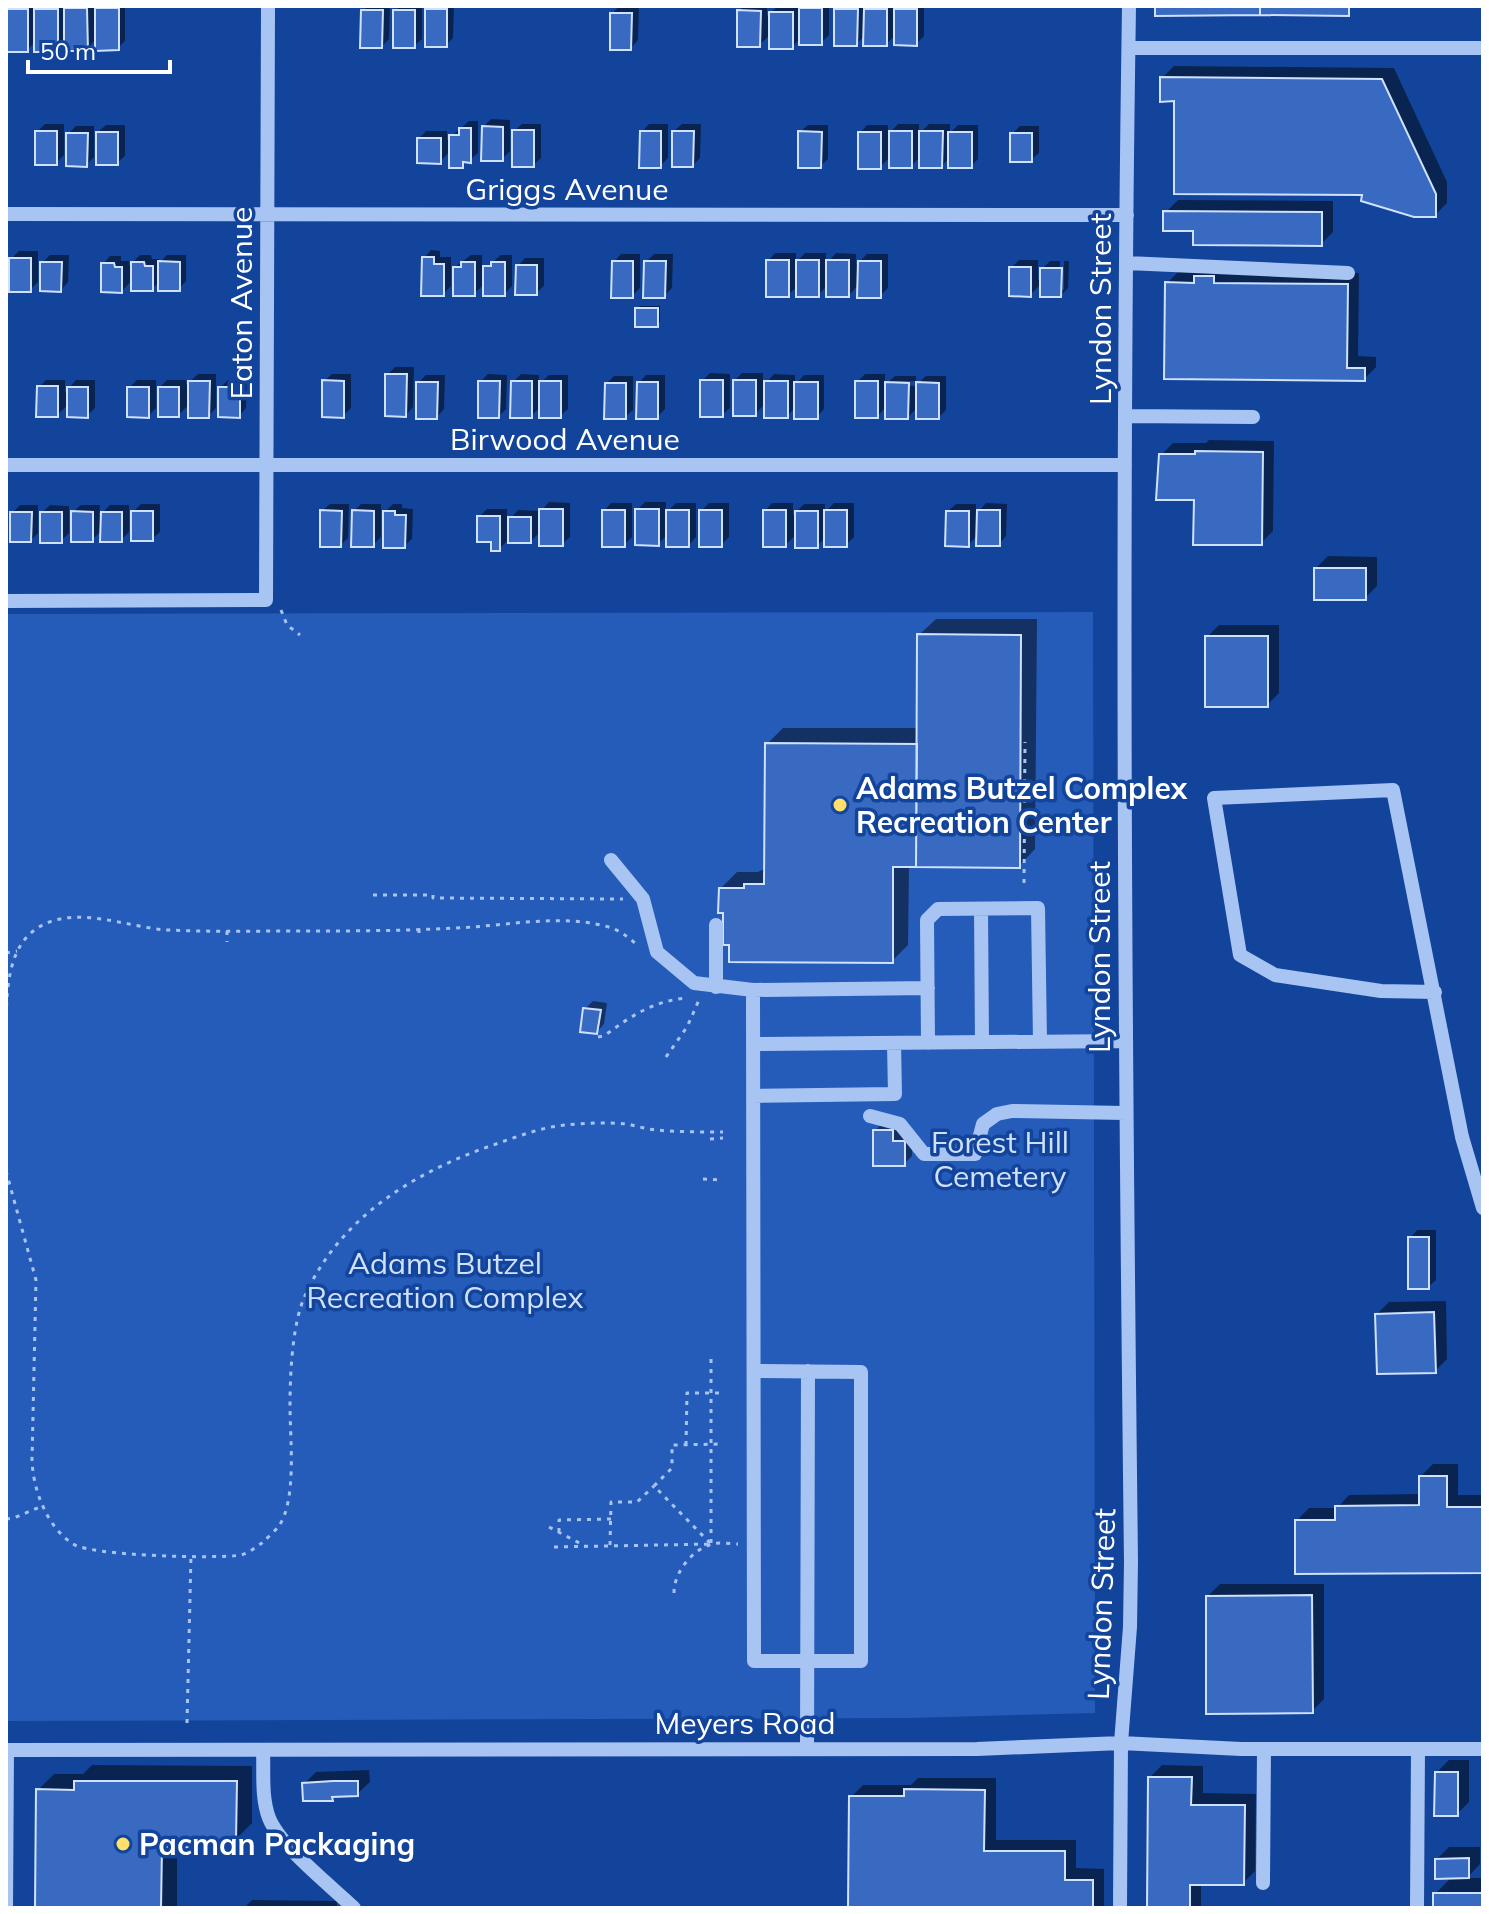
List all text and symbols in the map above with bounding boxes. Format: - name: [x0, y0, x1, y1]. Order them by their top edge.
- scale bar: [28, 24, 170, 74]
- text: 50 m: [40, 36, 96, 66]
- street label: Griggs Avenue: [465, 170, 669, 208]
- street label: Eaton Avenue: [222, 207, 260, 399]
- street label: Lyndon Street: [1081, 213, 1119, 405]
- street label: Birwood Avenue: [450, 420, 680, 458]
- place label: Adams Butzel Complex Recreation Center: [856, 769, 1188, 841]
- marker: Adams Butzel Complex Recreation Center: [831, 796, 849, 814]
- street label: Lyndon Street: [1080, 861, 1118, 1053]
- park label: Forest Hill Cemetery: [931, 1123, 1069, 1195]
- park label: Adams Butzel Recreation Complex: [306, 1244, 584, 1316]
- street label: Lyndon Street: [1079, 1507, 1123, 1701]
- street label: Meyers Road: [655, 1704, 835, 1742]
- place label: Pacman Packaging: [139, 1825, 415, 1863]
- marker: Pacman Packaging: [114, 1835, 132, 1853]

